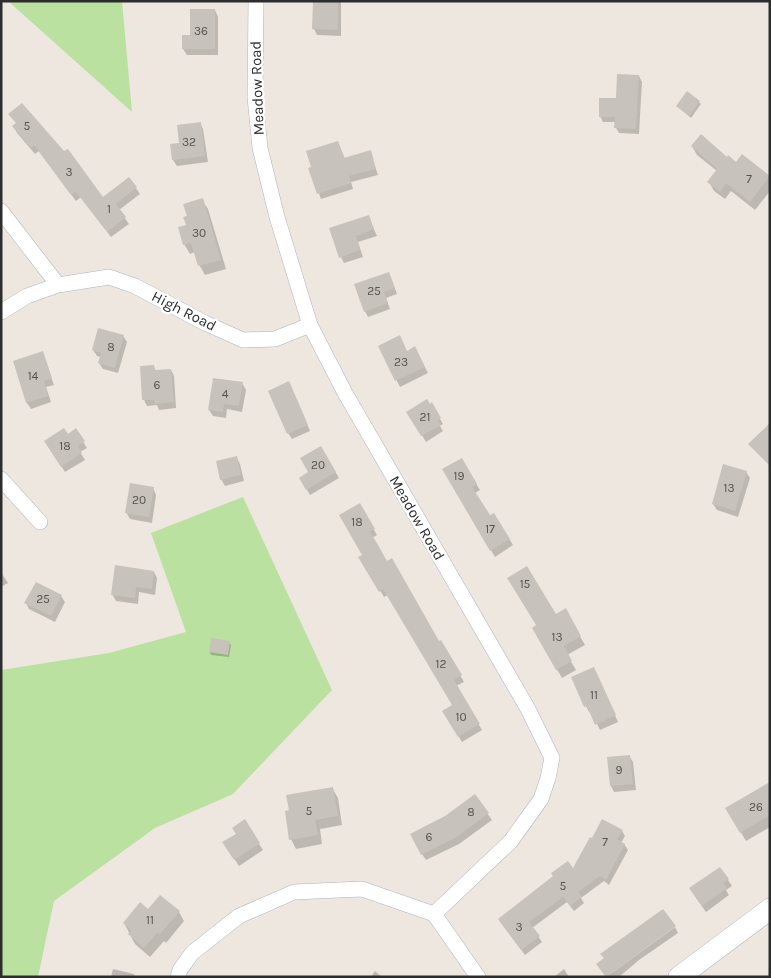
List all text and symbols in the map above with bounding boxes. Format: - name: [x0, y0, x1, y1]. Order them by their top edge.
- house number: 36: [194, 24, 208, 38]
- street label: Meadow Road: [246, 40, 268, 136]
- house number: 5: [24, 119, 31, 133]
- house number: 32: [182, 135, 196, 149]
- house number: 3: [65, 165, 73, 179]
- house number: 7: [746, 172, 752, 186]
- house number: 1: [107, 202, 111, 216]
- house number: 30: [192, 226, 206, 240]
- house number: 25: [367, 284, 381, 298]
- street label: High Road: [149, 287, 219, 335]
- house number: 8: [107, 340, 115, 354]
- house number: 23: [394, 355, 408, 369]
- house number: 14: [28, 369, 39, 383]
- house number: 6: [154, 378, 161, 392]
- house number: 4: [222, 387, 229, 401]
- house number: 21: [420, 410, 430, 424]
- house number: 18: [59, 439, 71, 453]
- house number: 20: [311, 458, 325, 472]
- house number: 19: [454, 469, 464, 483]
- street label: Meadow Road: [386, 472, 448, 564]
- house number: 13: [723, 481, 735, 495]
- house number: 20: [132, 493, 146, 507]
- house number: 18: [351, 515, 363, 529]
- house number: 17: [485, 522, 495, 536]
- house number: 15: [520, 577, 531, 591]
- house number: 25: [36, 592, 50, 606]
- house number: 13: [551, 630, 563, 644]
- house number: 12: [436, 657, 447, 671]
- house number: 11: [590, 688, 598, 702]
- house number: 10: [455, 710, 467, 724]
- house number: 9: [616, 763, 623, 777]
- house number: 26: [749, 800, 763, 814]
- house number: 5: [306, 804, 313, 818]
- house number: 8: [467, 805, 475, 819]
- house number: 6: [426, 830, 433, 844]
- house number: 7: [602, 835, 608, 849]
- house number: 5: [560, 879, 567, 893]
- house number: 11: [146, 913, 154, 927]
- house number: 3: [515, 920, 523, 934]

